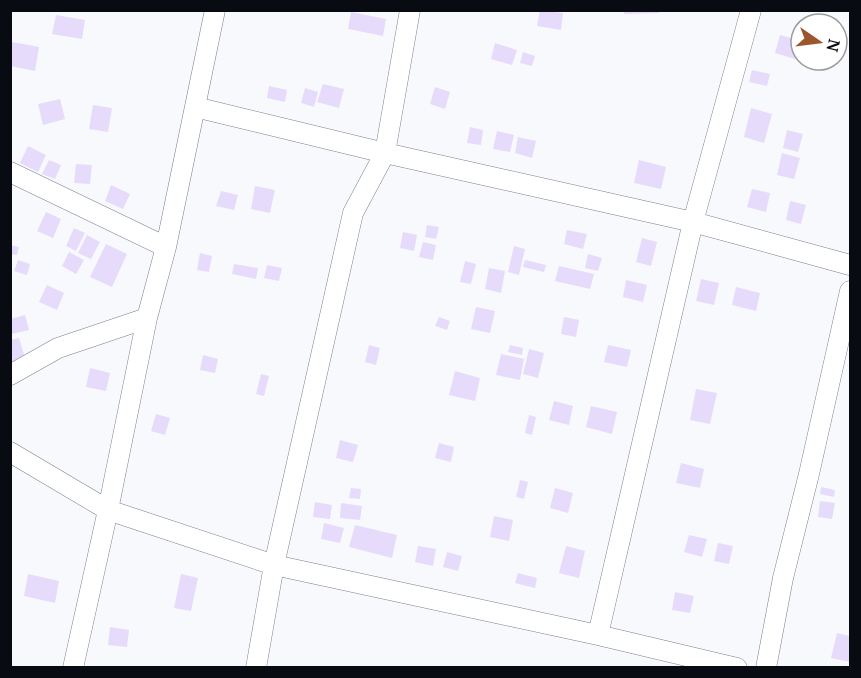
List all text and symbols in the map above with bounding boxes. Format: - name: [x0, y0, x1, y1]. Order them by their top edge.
- north arrow: [789, 12, 849, 72]
- text: N: [821, 37, 846, 54]

